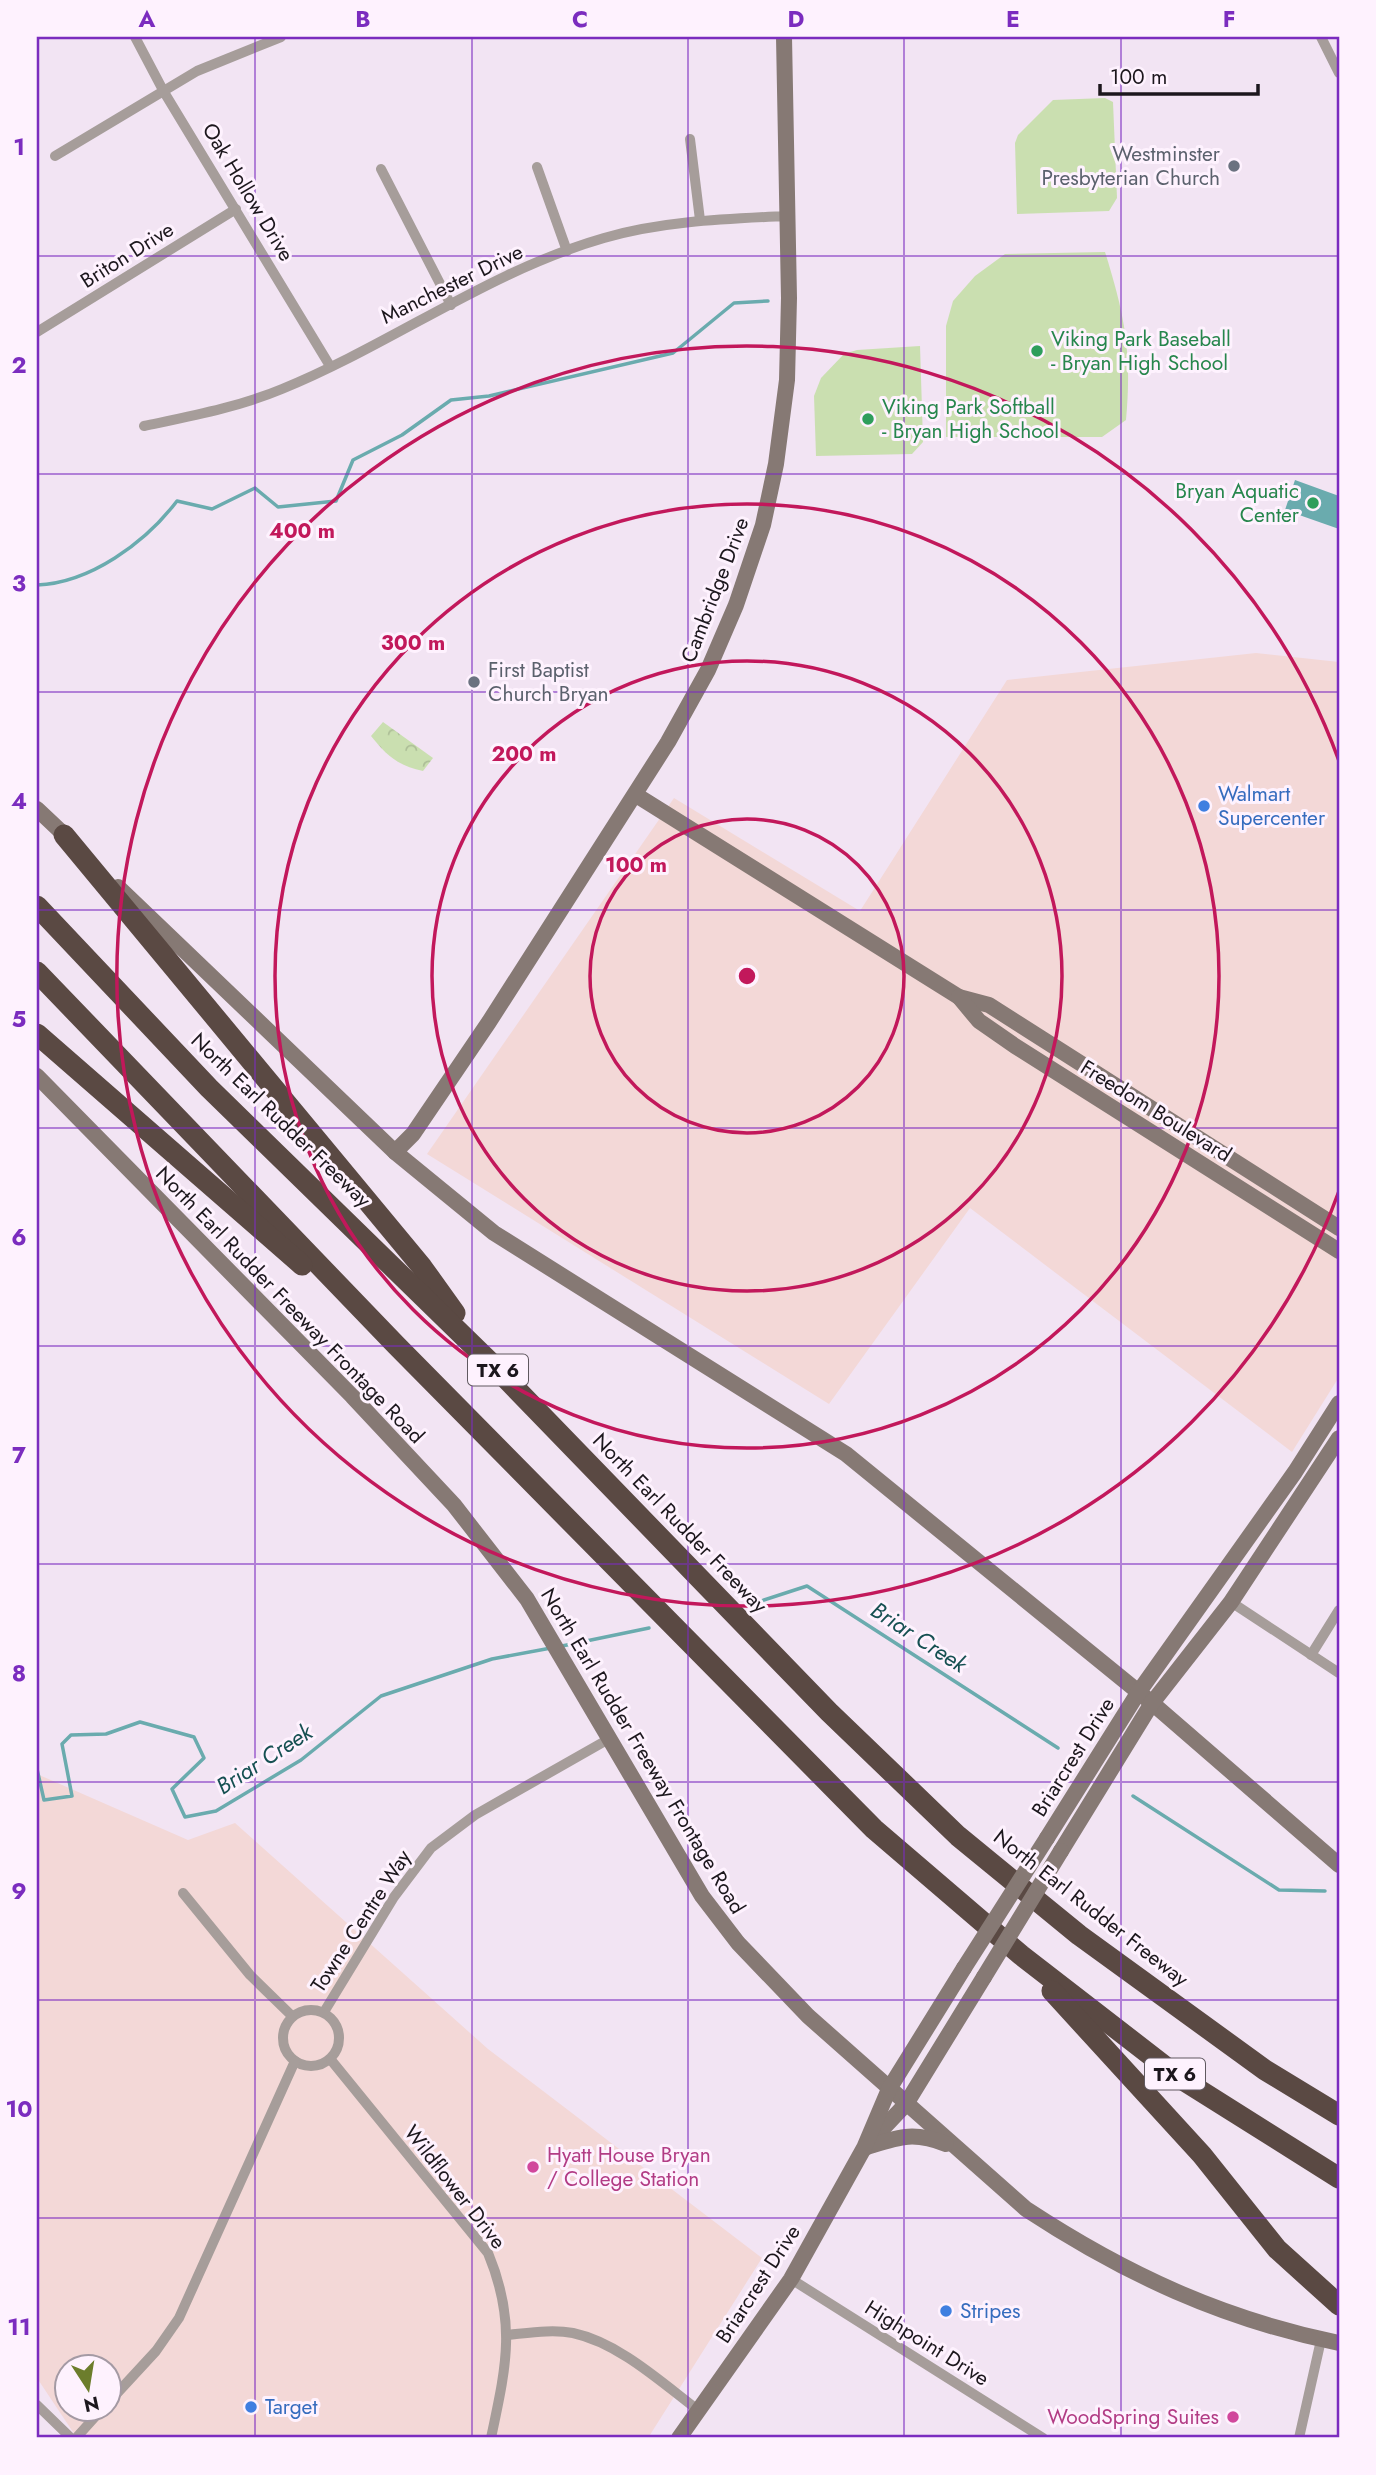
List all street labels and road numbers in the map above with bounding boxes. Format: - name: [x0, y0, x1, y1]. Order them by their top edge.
- street label: Oak Hollow Drive: [195, 117, 301, 267]
- street label: Briton Drive: [75, 214, 180, 296]
- street label: Manchester Drive: [376, 237, 528, 331]
- street label: Cambridge Drive: [674, 513, 757, 667]
- street label: North Earl Rudder Freeway: [184, 1026, 378, 1215]
- street label: Freedom Boulevard: [1075, 1052, 1237, 1170]
- street label: North Earl Rudder Freeway Frontage Road: [149, 1160, 431, 1450]
- road number: TX 6: [468, 1354, 528, 1386]
- street label: North Earl Rudder Freeway: [586, 1426, 775, 1620]
- street label: North Earl Rudder Freeway Frontage Road: [533, 1582, 753, 1920]
- street label: Briarcrest Drive: [1024, 1691, 1122, 1822]
- street label: North Earl Rudder Freeway: [987, 1822, 1195, 1994]
- street label: Towne Centre Way: [304, 1843, 419, 1998]
- road number: TX 6: [1145, 2058, 1205, 2090]
- street label: Wildflower Drive: [397, 2119, 513, 2255]
- street label: Briarcrest Drive: [708, 2219, 808, 2349]
- street label: Highpoint Drive: [859, 2293, 995, 2393]

